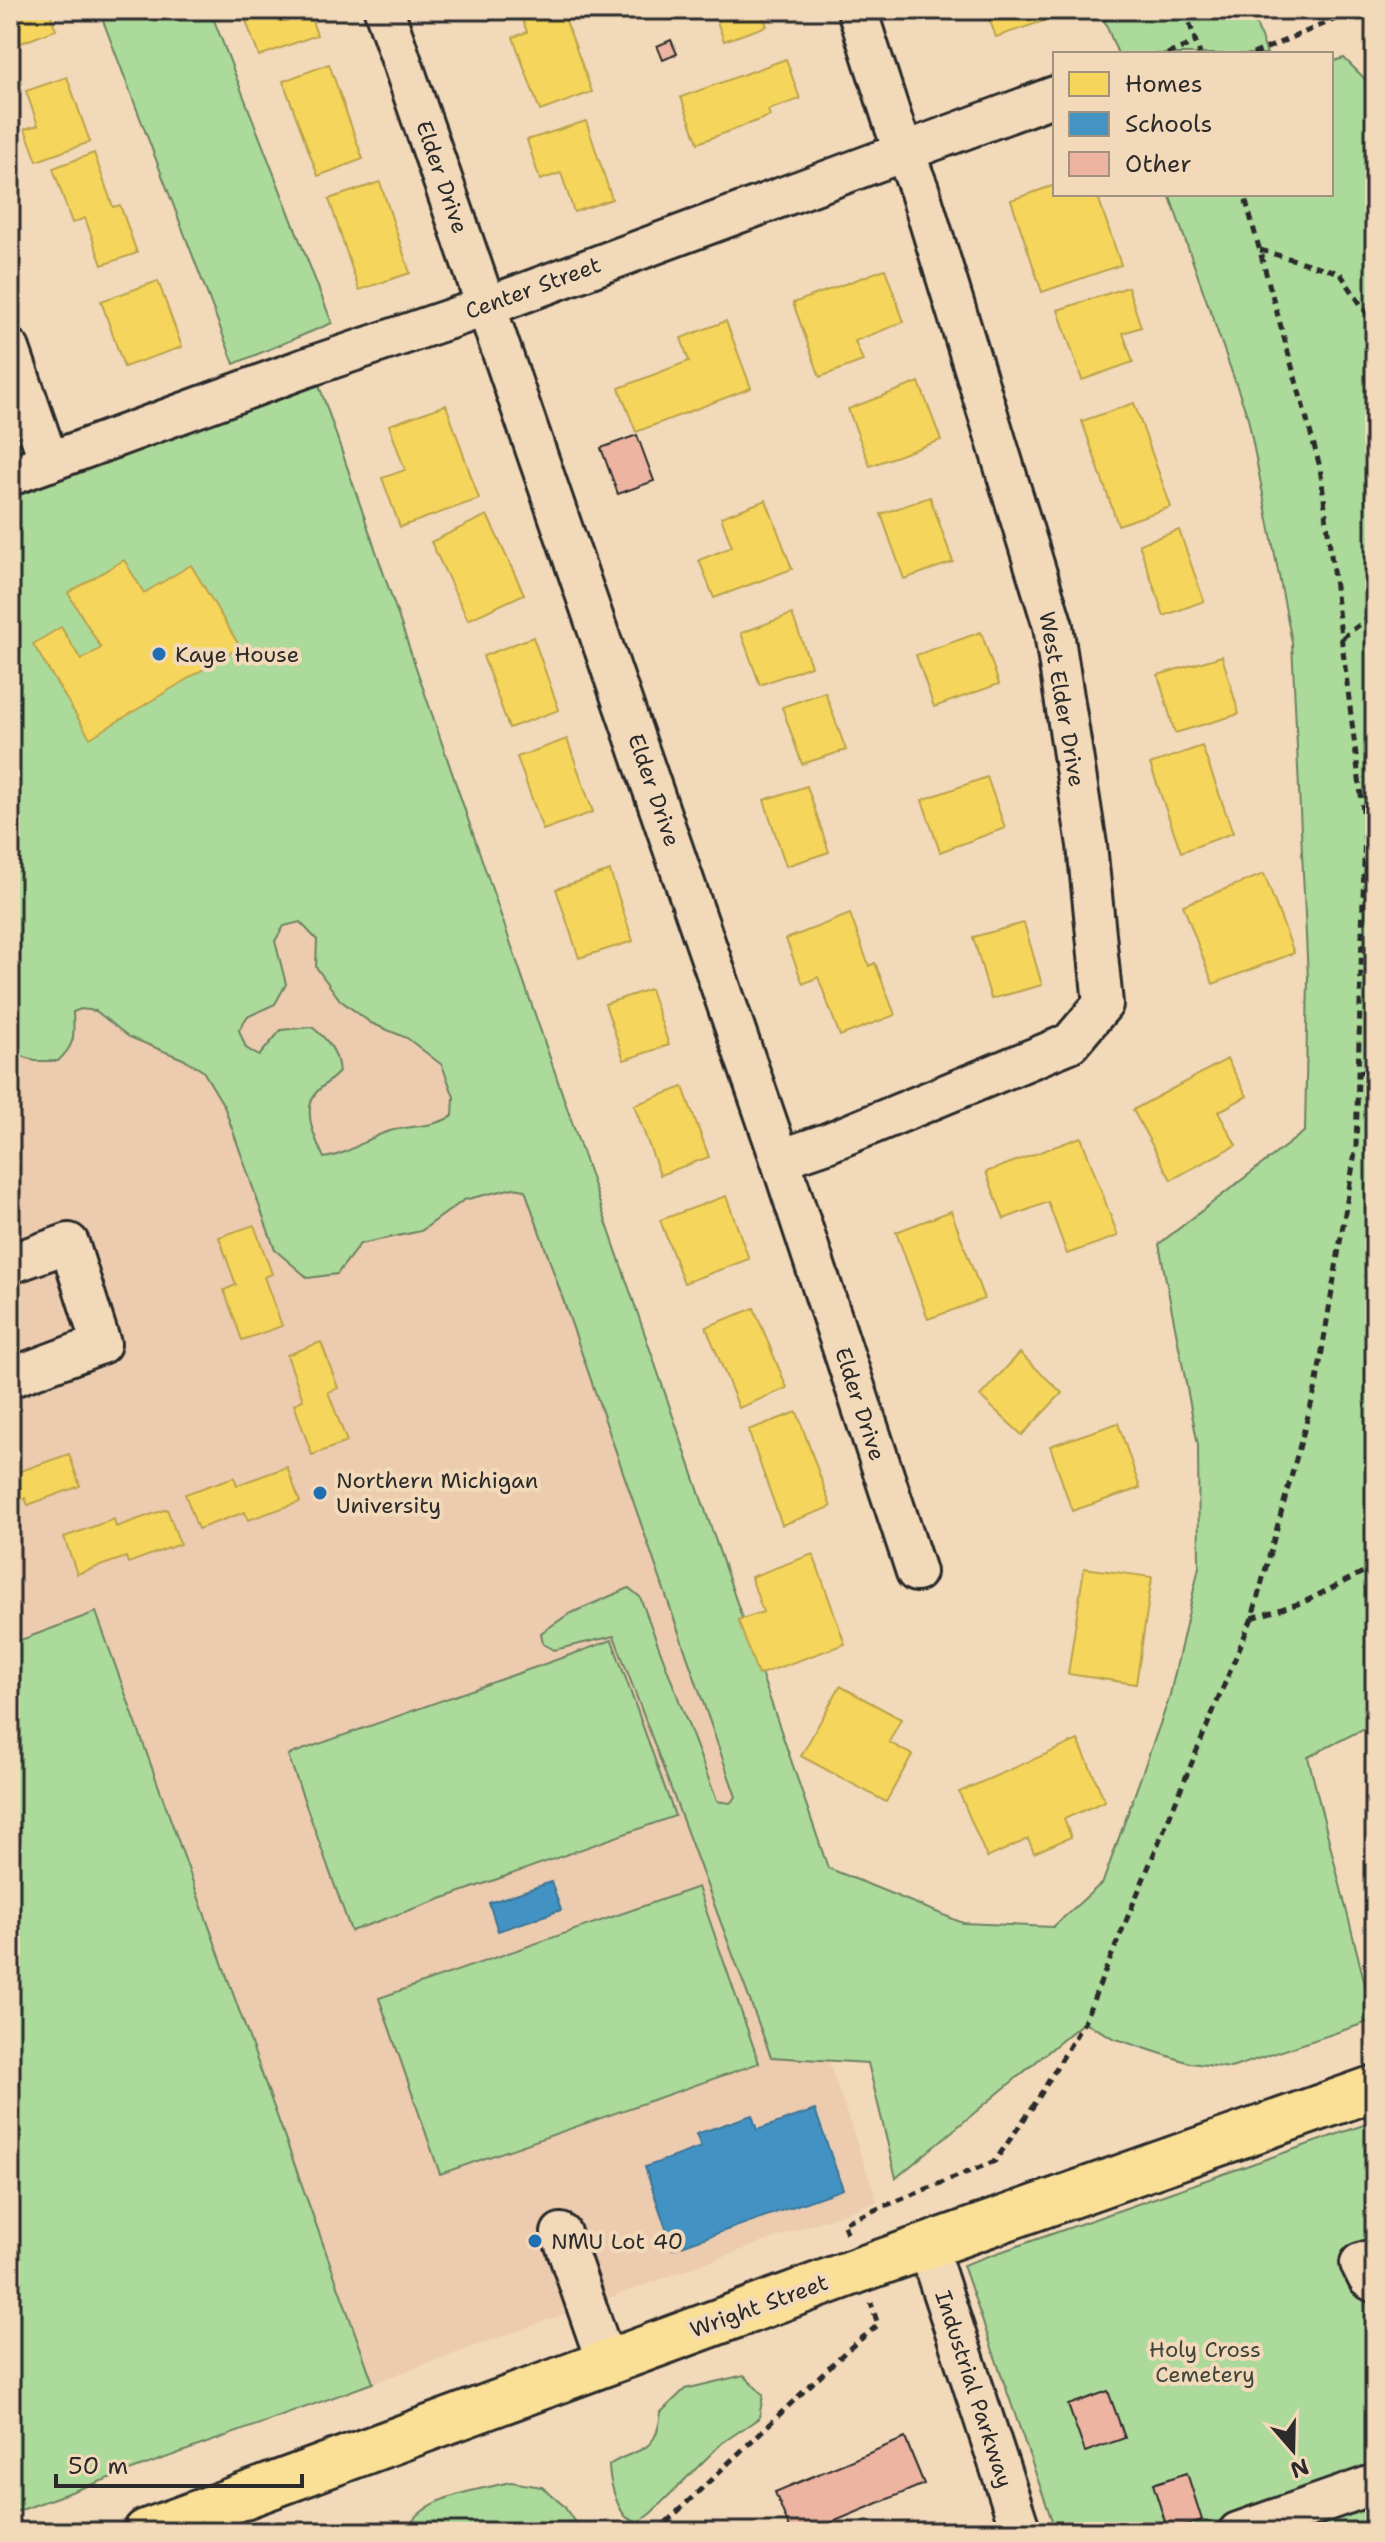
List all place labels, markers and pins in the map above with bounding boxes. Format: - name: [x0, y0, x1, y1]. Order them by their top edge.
- place label: Kaye House: [175, 640, 299, 669]
- marker: Kaye House: [150, 645, 168, 663]
- place label: Northern Michigan University: [336, 1466, 538, 1520]
- marker: Northern Michigan University: [311, 1484, 329, 1502]
- place label: NMU Lot 40: [551, 2227, 683, 2256]
- marker: NMU Lot 40: [526, 2232, 544, 2250]

